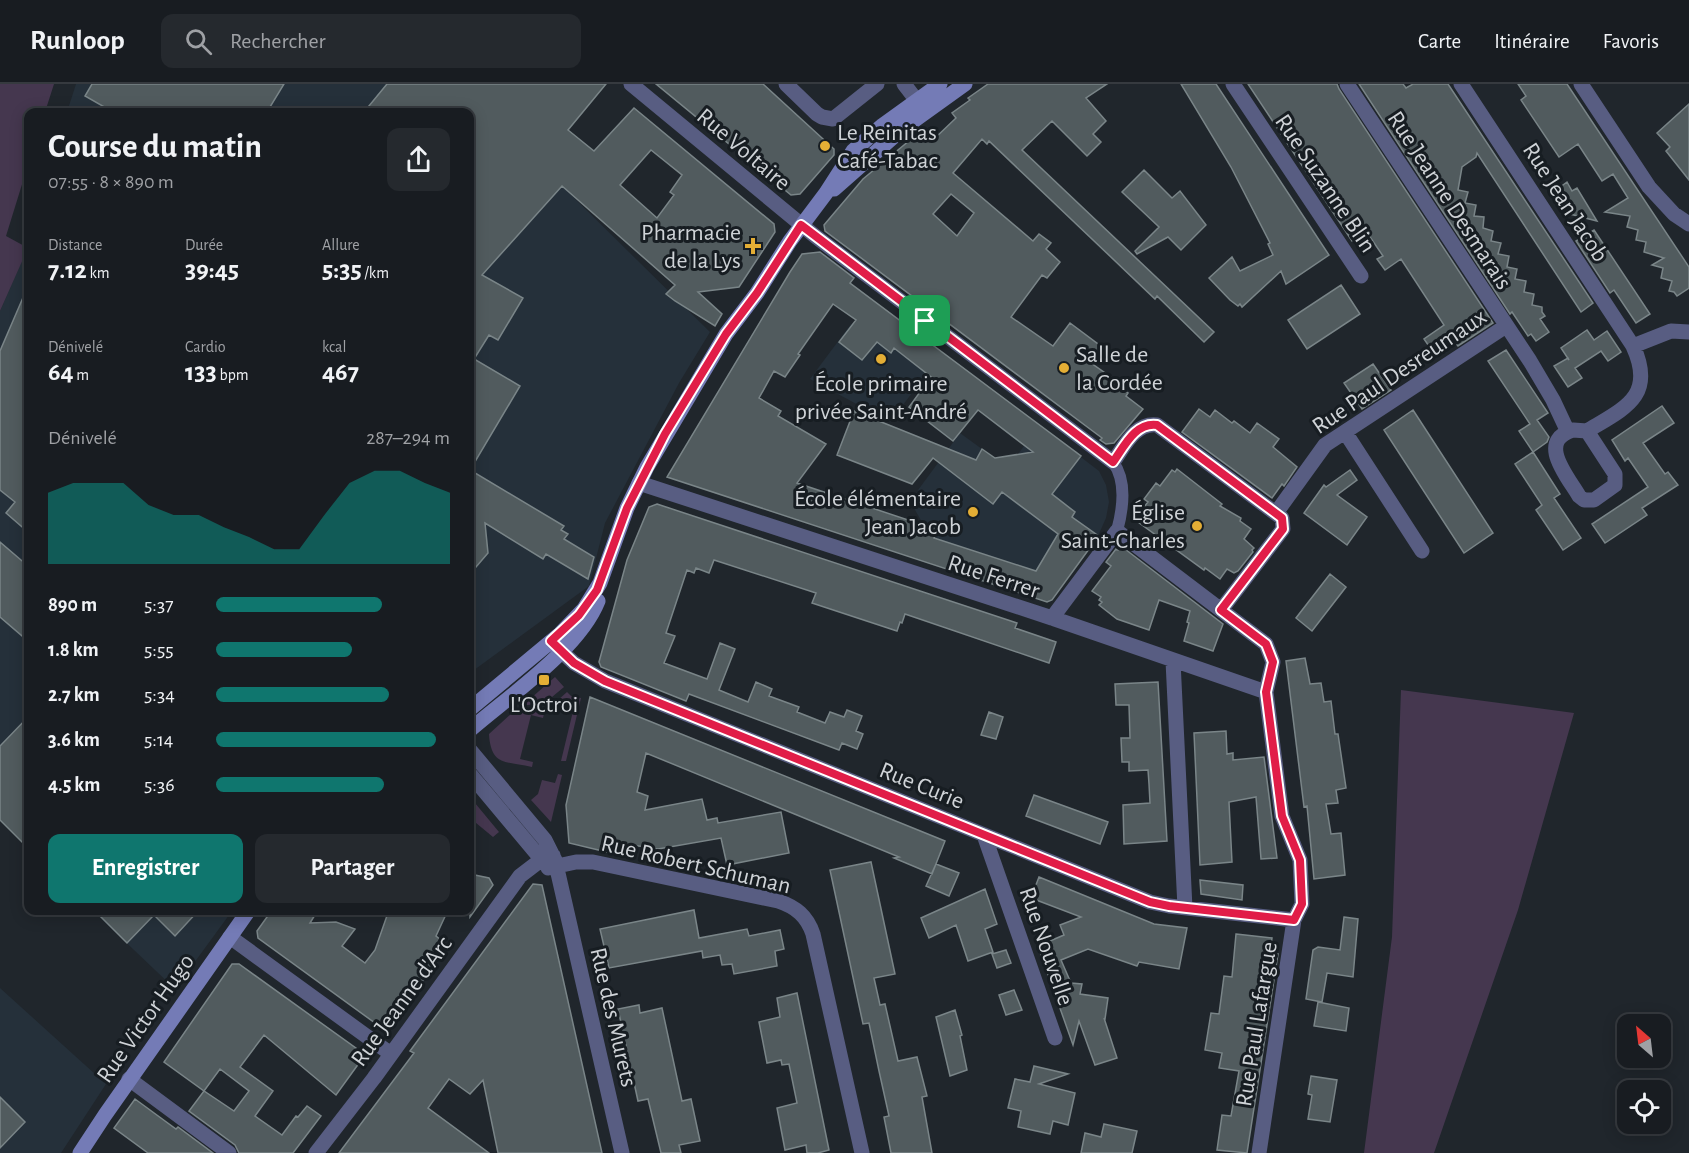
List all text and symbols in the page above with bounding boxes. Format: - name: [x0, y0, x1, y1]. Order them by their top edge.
- search box: [161, 14, 581, 68]
- icon: search: [182, 25, 215, 58]
- text: Runloop: [30, 27, 125, 55]
- text: Rechercher: [230, 30, 326, 52]
- text: Carte: [1418, 31, 1461, 52]
- text: Itinéraire: [1494, 31, 1570, 52]
- text: Favoris: [1603, 31, 1659, 52]
- street label: Rue Voltaire: [692, 104, 795, 195]
- street label: Rue Jeanne Desmarais: [1383, 107, 1516, 294]
- street label: Rue Suzanne Blin: [1270, 110, 1380, 257]
- place label: Le Reinitas Café-Tabac: [837, 121, 938, 173]
- button: share: [387, 128, 450, 191]
- text: Course du matin: [48, 131, 262, 164]
- marker: Le Reinitas Café-Tabac: [818, 139, 832, 153]
- street label: Rue Jean Jacob: [1518, 139, 1612, 266]
- text: 07:55 · 8 × 890 m: [48, 172, 174, 192]
- place label: Pharmacie de la Lys: [641, 221, 741, 273]
- text: Distance: [48, 237, 102, 253]
- text: Durée: [185, 237, 223, 253]
- text: Allure: [322, 237, 360, 253]
- marker: Pharmacie de la Lys: [746, 239, 760, 253]
- text: 7.12: [48, 257, 87, 283]
- text: 39:45: [185, 257, 239, 283]
- text: 5:35: [322, 257, 362, 283]
- text: km: [87, 265, 110, 281]
- text: /km: [362, 265, 389, 281]
- pin: [899, 295, 950, 346]
- icon: arrive: [908, 304, 941, 337]
- street label: Rue Paul Desreumaux: [1308, 304, 1491, 439]
- text: Dénivelé: [48, 339, 103, 355]
- text: Cardio: [185, 339, 226, 355]
- text: kcal: [322, 339, 346, 355]
- place label: Salle de la Cordée: [1076, 343, 1163, 395]
- marker: École primaire privée Saint-André: [874, 352, 888, 366]
- text: 64: [48, 359, 74, 385]
- text: 133: [185, 359, 217, 385]
- text: 467: [322, 359, 359, 385]
- marker: Salle de la Cordée: [1057, 361, 1071, 375]
- text: m: [74, 367, 89, 383]
- text: bpm: [217, 367, 248, 383]
- place label: École primaire privée Saint-André: [795, 370, 967, 424]
- text: Dénivelé: [48, 428, 117, 448]
- text: 287–294 m: [366, 428, 450, 448]
- place label: École élémentaire Jean Jacob: [794, 485, 961, 539]
- place label: Église Saint-Charles: [1061, 499, 1185, 553]
- marker: École élémentaire Jean Jacob: [966, 505, 980, 519]
- marker: Église Saint-Charles: [1190, 519, 1204, 533]
- street label: Rue Ferrer: [945, 551, 1043, 603]
- text: 890 m: [48, 595, 97, 615]
- text: 5:37: [144, 595, 174, 615]
- text: 1.8 km: [48, 640, 99, 660]
- text: 5:55: [144, 640, 174, 660]
- marker: L'Octroi: [537, 673, 551, 687]
- text: 2.7 km: [48, 685, 100, 705]
- text: 5:34: [144, 685, 175, 705]
- place label: L'Octroi: [510, 693, 578, 717]
- text: 3.6 km: [48, 730, 100, 750]
- text: 5:14: [144, 730, 173, 750]
- street label: Rue Curie: [876, 758, 967, 814]
- text: 4.5 km: [48, 775, 100, 795]
- text: 5:36: [144, 775, 175, 795]
- street label: Rue Robert Schuman: [599, 831, 793, 898]
- button: Enregistrer: [48, 834, 243, 903]
- button: Partager: [255, 834, 450, 903]
- street label: Rue Nouvelle: [1015, 884, 1078, 1009]
- street label: Rue Jeanne d'Arc: [347, 932, 457, 1071]
- street label: Rue Paul Lafargue: [1232, 940, 1282, 1108]
- street label: Rue des Murets: [585, 945, 641, 1089]
- street label: Rue Victor Hugo: [93, 950, 199, 1087]
- north arrow: [1617, 1014, 1671, 1068]
- map controls: [1617, 1014, 1671, 1134]
- button: locate: [1617, 1080, 1671, 1134]

